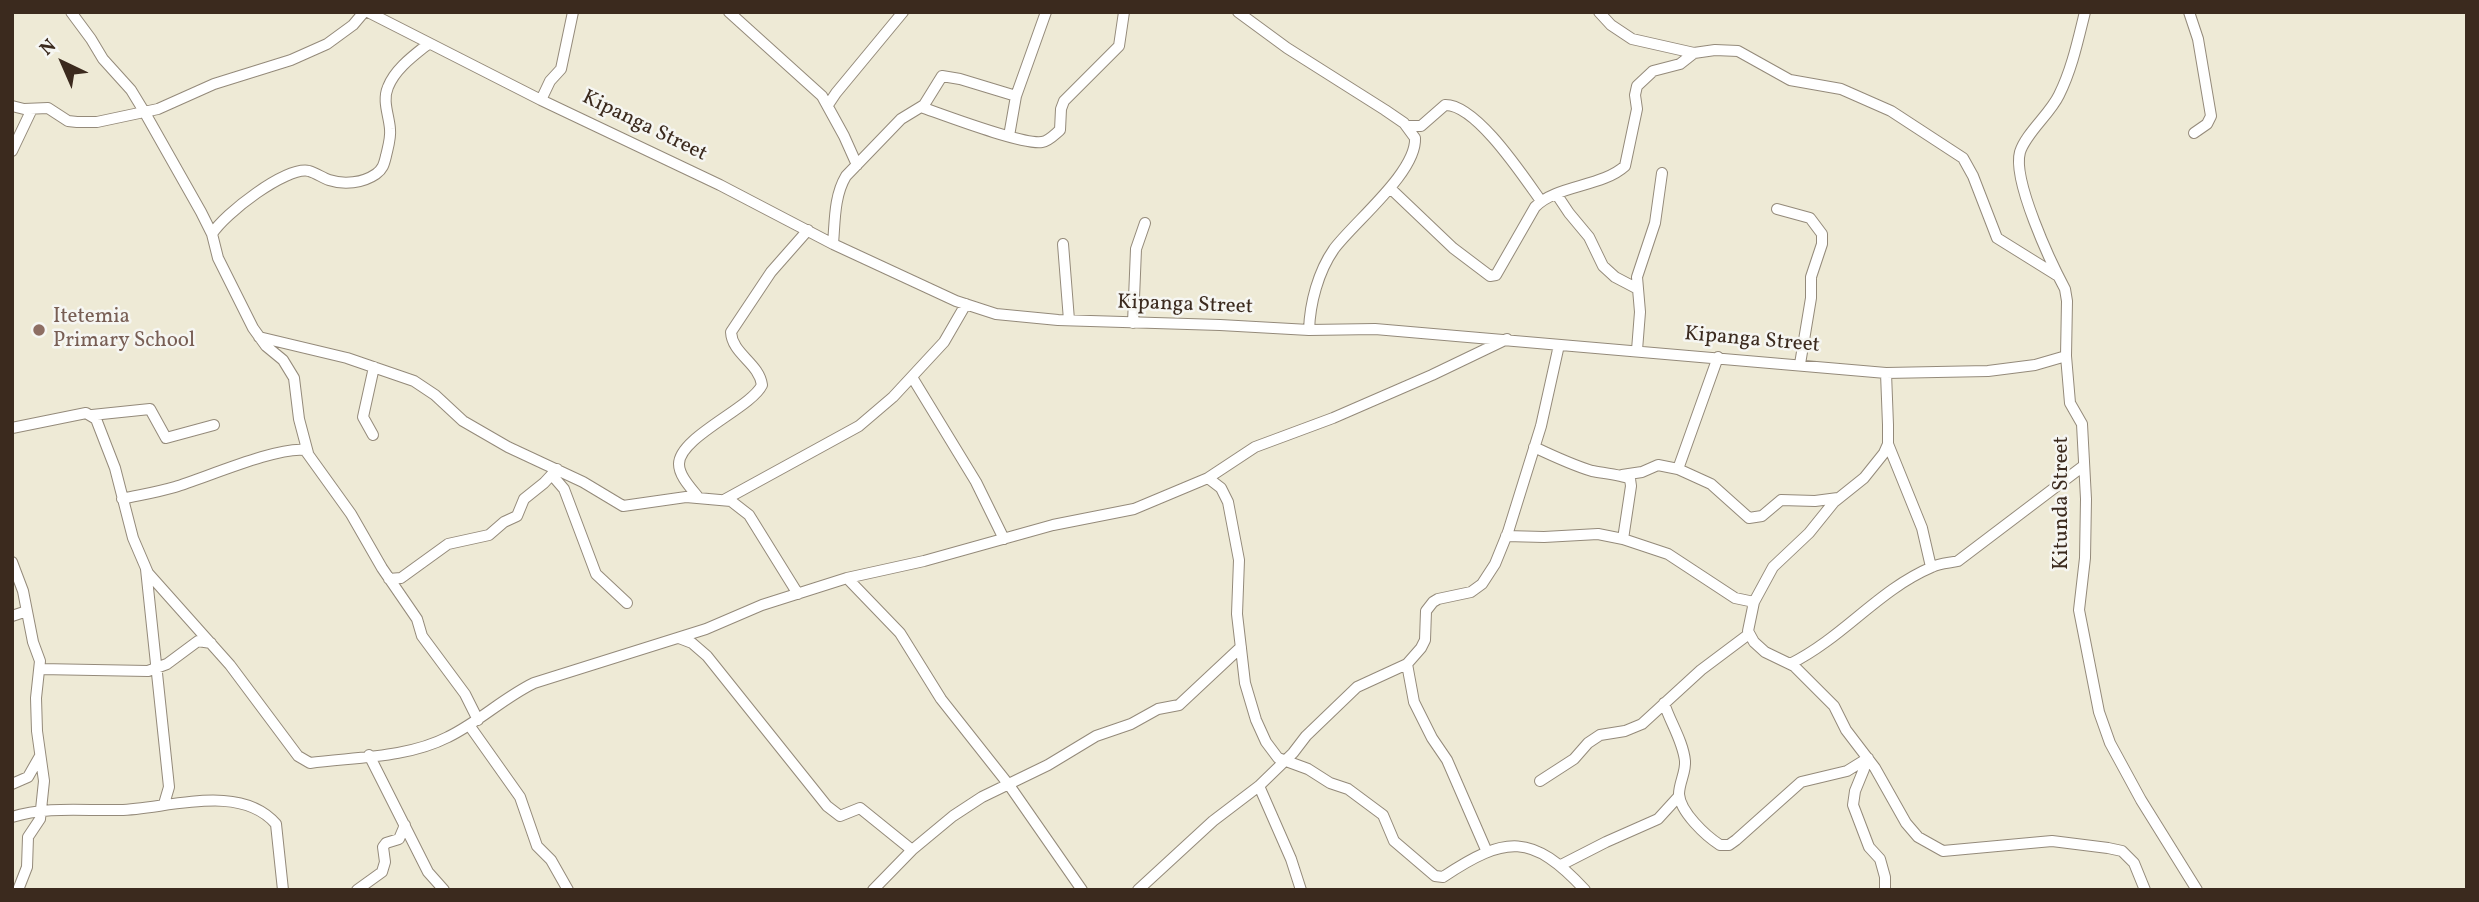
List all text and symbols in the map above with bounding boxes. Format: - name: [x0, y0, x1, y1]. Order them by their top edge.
- north arrow: [28, 28, 98, 98]
- text: N: [34, 34, 62, 62]
- street label: Kipanga Street: [577, 86, 711, 168]
- street label: Kipanga Street: [1117, 291, 1253, 321]
- place label: Itetemia Primary School: [53, 305, 195, 355]
- marker: Itetemia Primary School: [31, 322, 47, 338]
- street label: Kipanga Street: [1683, 323, 1821, 359]
- street label: Kitunda Street: [2050, 436, 2076, 570]

